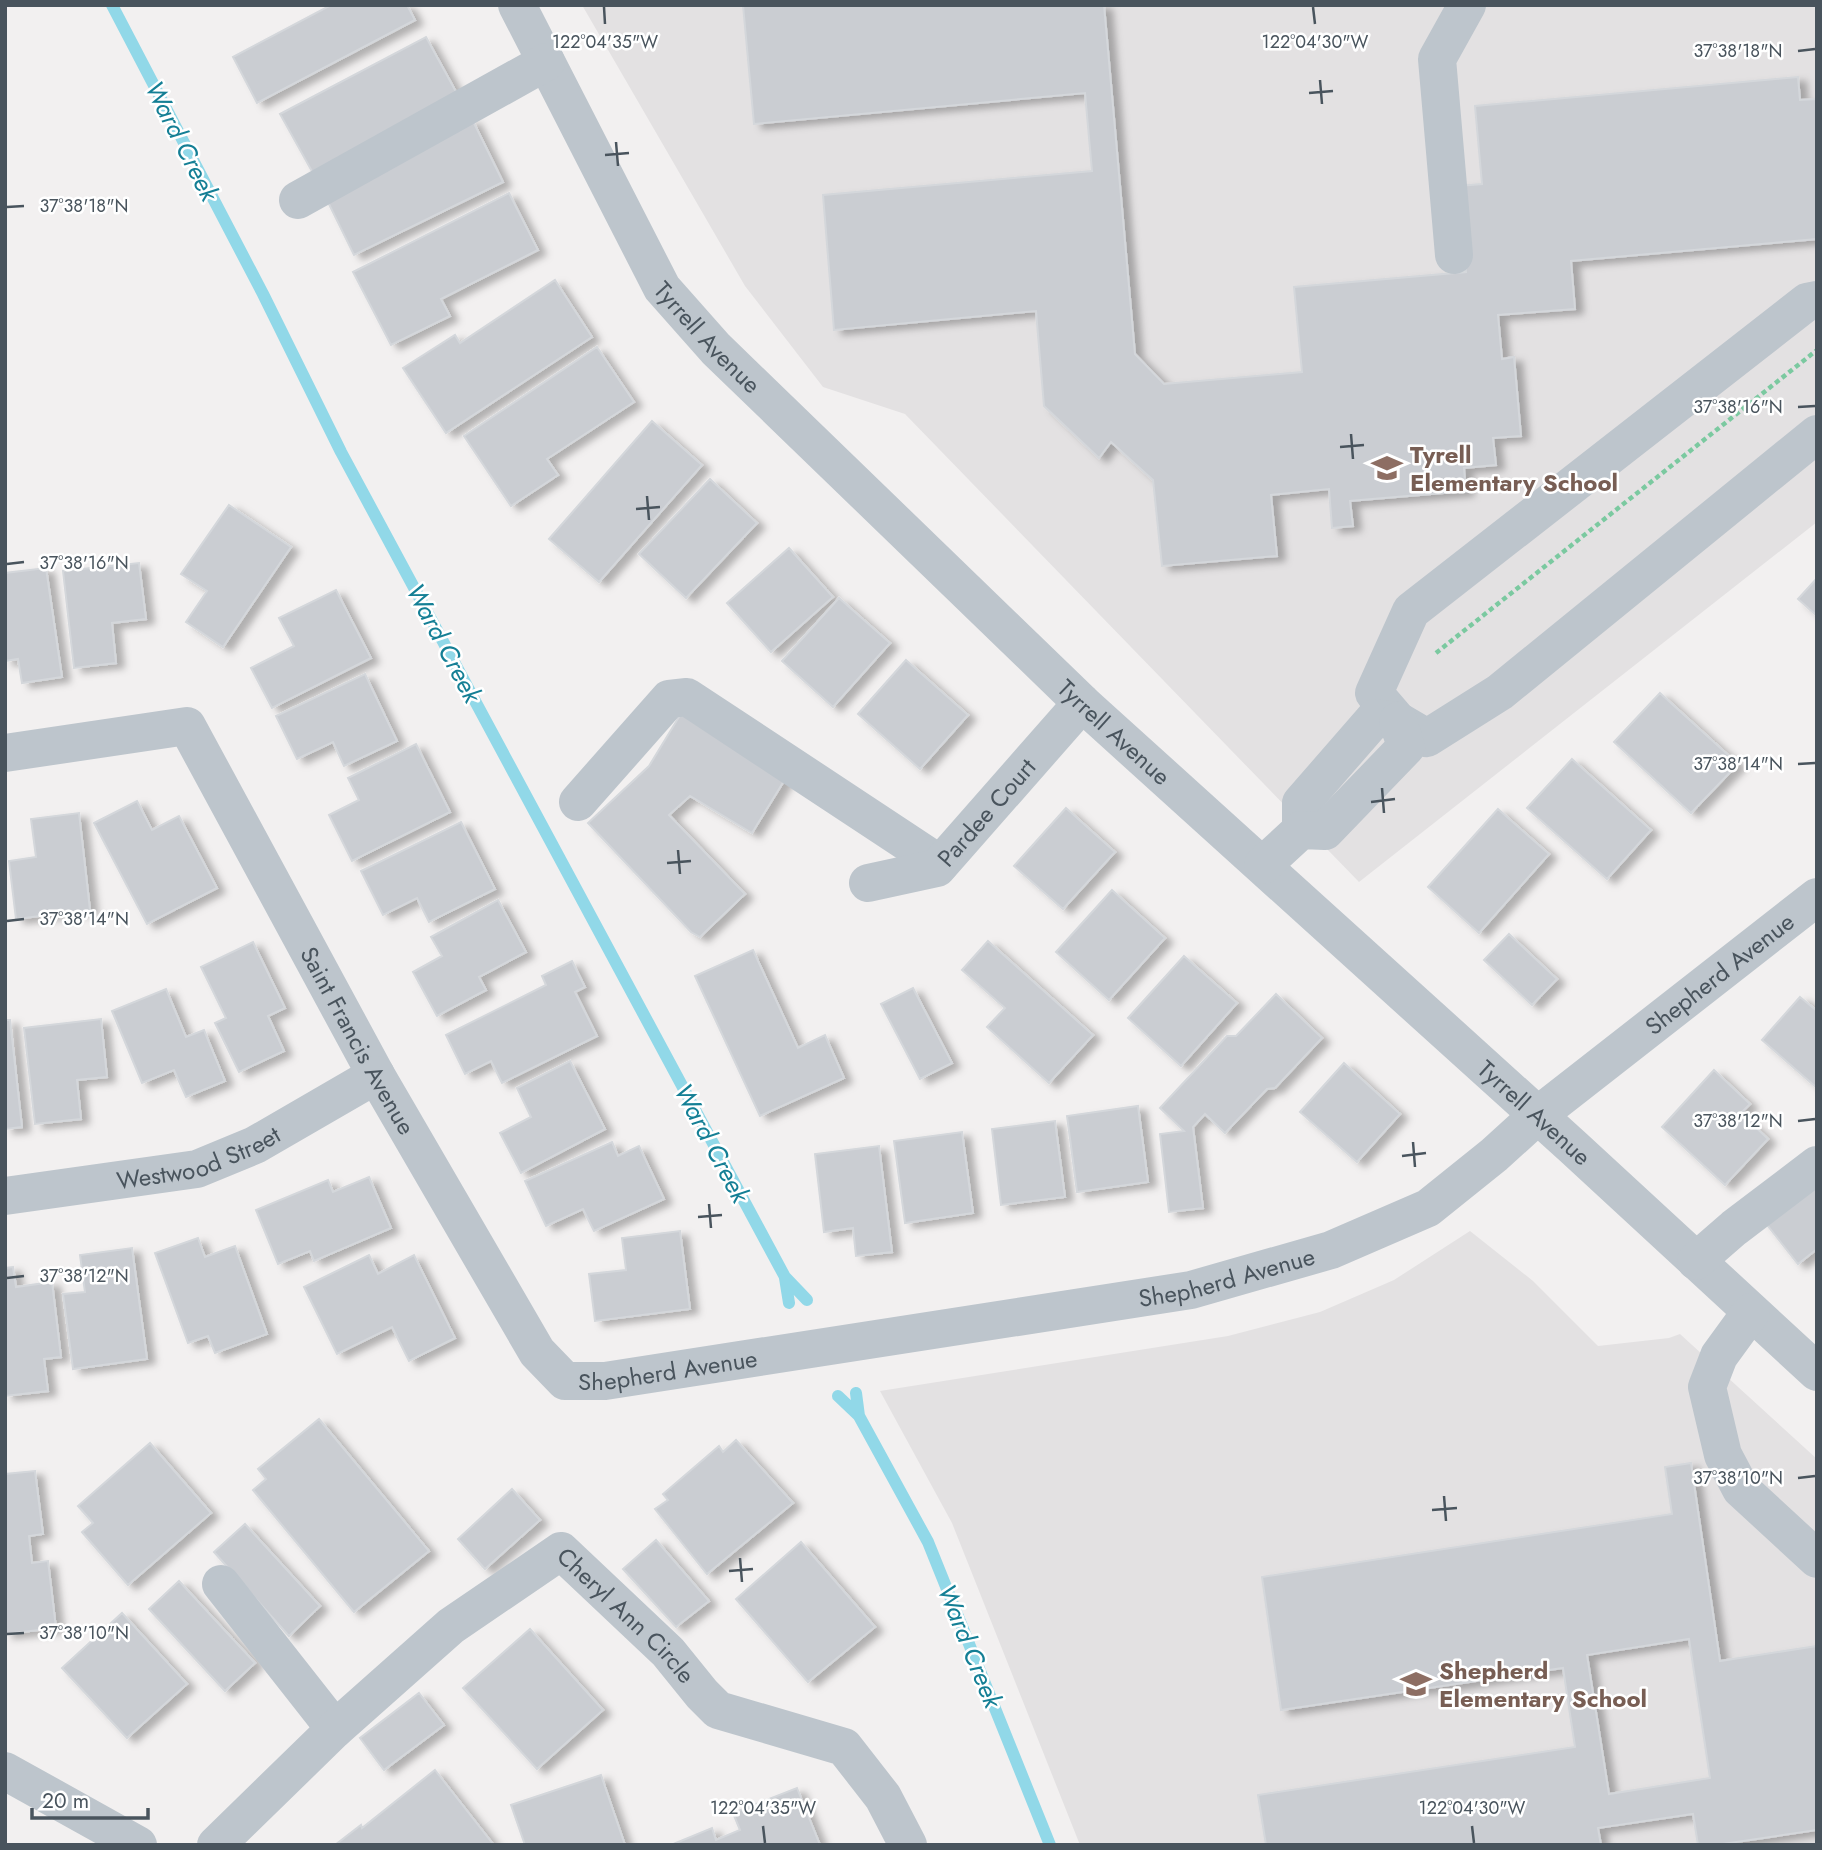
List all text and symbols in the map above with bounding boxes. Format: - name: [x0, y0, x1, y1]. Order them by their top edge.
- text: 122°04'35"W: [552, 29, 658, 55]
- text: 122°04'30"W: [1262, 29, 1369, 55]
- text: 37°38'18"N: [1693, 38, 1783, 64]
- water label: Ward Creek: [135, 74, 229, 209]
- text: 37°38'18"N: [39, 193, 129, 219]
- street label: Tyrrell Avenue: [646, 273, 769, 401]
- text: 37°38'16"N: [1693, 394, 1783, 420]
- place label: Tyrell Elementary School: [1410, 437, 1618, 500]
- school or university icon: Tyrell Elementary School: [1370, 451, 1404, 485]
- text: 37°38'16"N: [39, 550, 129, 576]
- water label: Ward Creek: [397, 577, 492, 711]
- street label: Tyrrell Avenue: [1050, 671, 1179, 793]
- street label: Pardee Court: [929, 750, 1044, 874]
- text: 37°38'14"N: [1693, 751, 1783, 777]
- street label: Shepherd Avenue: [1637, 904, 1801, 1043]
- text: 37°38'14"N: [39, 906, 129, 932]
- street label: Saint Francis Avenue: [292, 940, 424, 1141]
- street label: Tyrrell Avenue: [1470, 1052, 1599, 1173]
- water label: Ward Creek: [665, 1077, 760, 1211]
- text: 37°38'12"N: [1693, 1108, 1783, 1134]
- street label: Westwood Street: [114, 1117, 287, 1198]
- street label: Shepherd Avenue: [1136, 1238, 1319, 1315]
- text: 37°38'12"N: [39, 1263, 129, 1289]
- street label: Shepherd Avenue: [578, 1340, 760, 1399]
- text: 37°38'10"N: [1693, 1465, 1783, 1491]
- street label: Cheryl Ann Circle: [549, 1539, 704, 1691]
- water label: Ward Creek: [928, 1578, 1013, 1715]
- text: 37°38'10"N: [39, 1620, 129, 1646]
- place label: Shepherd Elementary School: [1439, 1653, 1647, 1716]
- school or university icon: Shepherd Elementary School: [1399, 1667, 1433, 1701]
- scale bar: [32, 1776, 147, 1820]
- text: 20 m: [42, 1786, 89, 1816]
- text: 122°04'35"W: [710, 1795, 816, 1821]
- text: 122°04'30"W: [1419, 1795, 1526, 1821]

